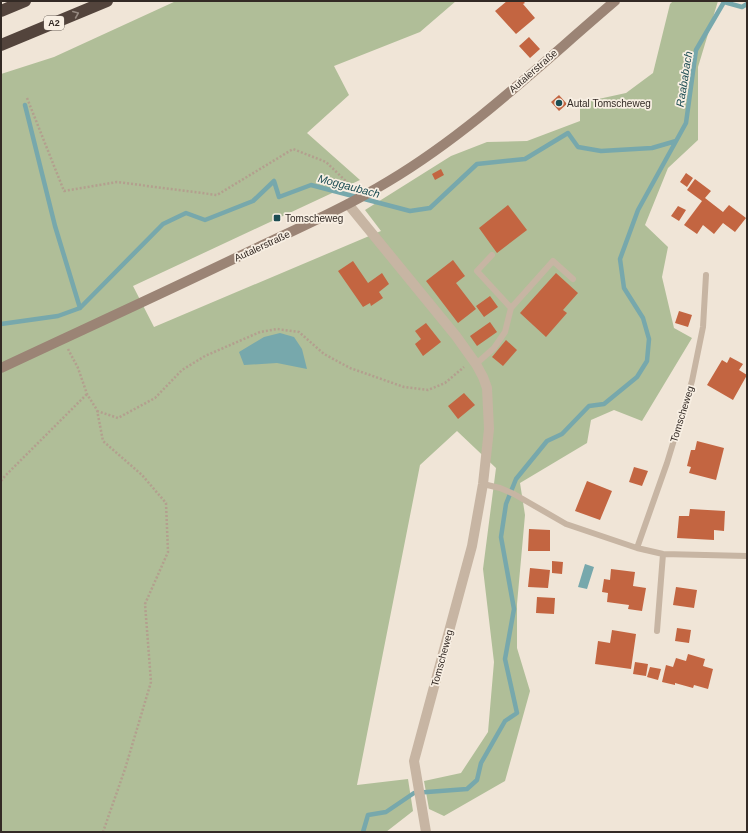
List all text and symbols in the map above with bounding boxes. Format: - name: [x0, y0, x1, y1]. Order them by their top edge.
- one-way arrow: [72, 11, 79, 19]
- road number: A2: [44, 16, 64, 30]
- street label: Autalerstraße: [507, 47, 560, 95]
- water label: Raababach: [674, 50, 694, 108]
- marker: Autal Tomscheweg: [554, 98, 564, 108]
- place label: Autal Tomscheweg: [567, 98, 651, 109]
- water label: Moggaubach: [317, 172, 381, 200]
- marker: Tomscheweg: [272, 213, 282, 223]
- place label: Tomscheweg: [285, 213, 343, 224]
- street label: Autalerstraße: [232, 228, 292, 264]
- street label: Tomscheweg: [668, 384, 696, 444]
- street label: Tomscheweg: [429, 628, 455, 688]

